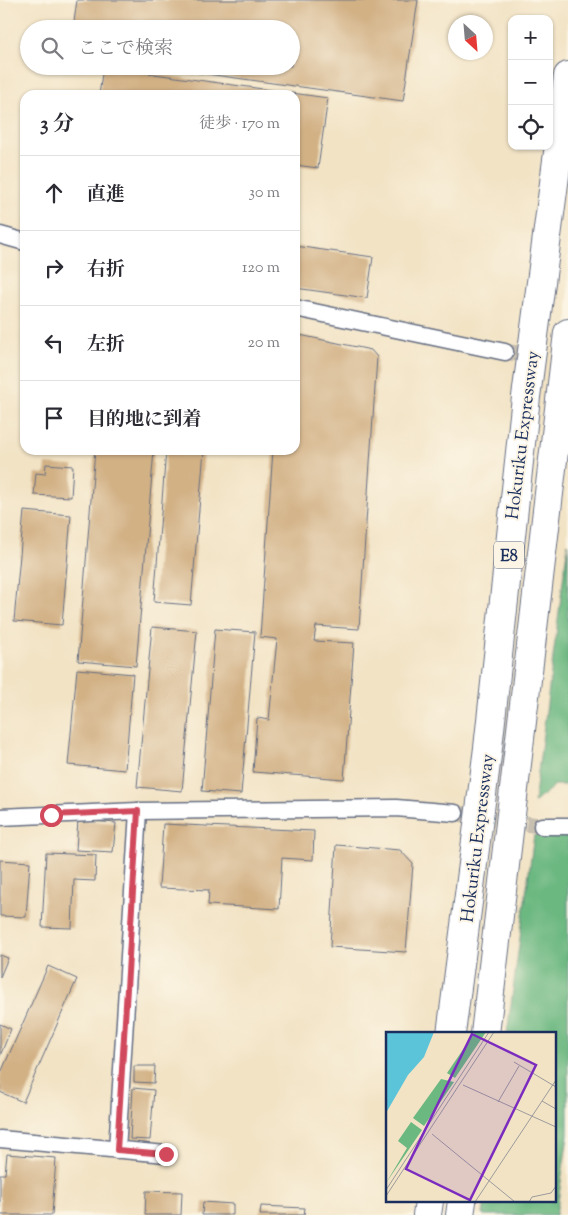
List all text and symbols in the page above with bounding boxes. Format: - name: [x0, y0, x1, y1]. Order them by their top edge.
- north arrow: [448, 15, 493, 60]
- map controls: [508, 15, 553, 150]
- button: +: [508, 15, 553, 60]
- search box: [20, 20, 300, 75]
- icon: search: [38, 34, 66, 62]
- text: ここで検索: [78, 36, 173, 63]
- button: −: [508, 60, 553, 105]
- button: locate: [508, 105, 553, 150]
- text: 3 分: [40, 110, 74, 140]
- text: 徒歩 · 170 m: [199, 113, 280, 136]
- icon: ahead: [40, 179, 68, 207]
- text: 直進: [87, 182, 125, 209]
- text: 30 m: [249, 182, 280, 205]
- icon: right: [40, 254, 68, 282]
- text: 右折: [87, 257, 125, 284]
- text: 120 m: [242, 257, 280, 280]
- icon: left: [40, 329, 68, 357]
- text: 左折: [87, 332, 125, 359]
- text: 20 m: [247, 332, 280, 355]
- street label: Hokuriku Expressway: [501, 349, 547, 521]
- icon: arrive: [40, 404, 68, 432]
- text: 目的地に到着: [87, 407, 201, 434]
- road number: E8: [494, 542, 524, 568]
- street label: Hokuriku Expressway: [456, 752, 502, 924]
- route start: [40, 804, 63, 827]
- inset map: [386, 1032, 556, 1202]
- route end: [155, 1143, 178, 1166]

